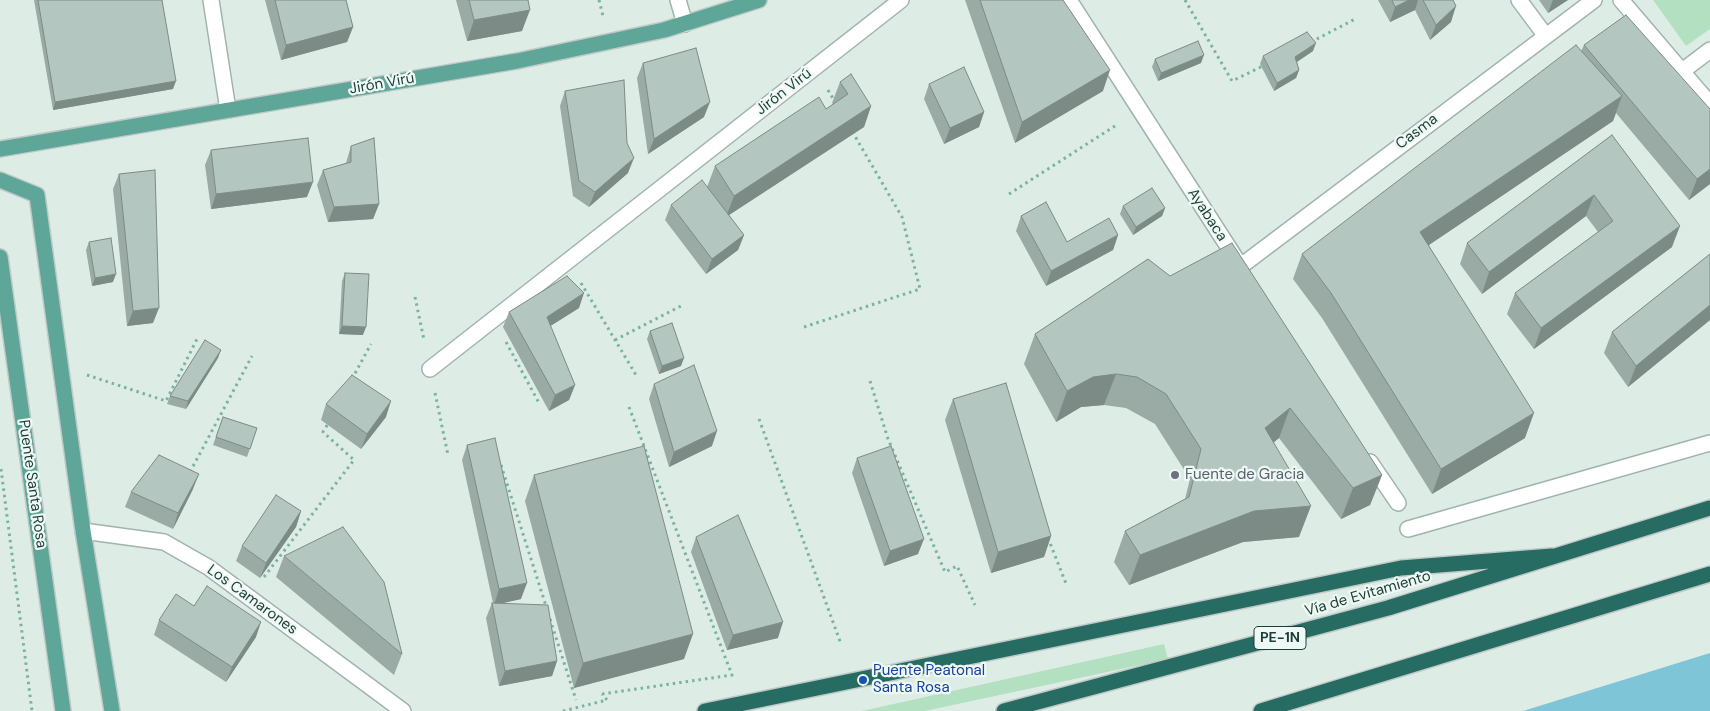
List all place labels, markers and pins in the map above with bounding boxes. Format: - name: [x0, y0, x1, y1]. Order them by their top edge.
- place label: Fuente de Gracia: [1185, 466, 1304, 484]
- marker: Fuente de Gracia: [1169, 469, 1181, 481]
- place label: Puente Peatonal Santa Rosa: [873, 662, 985, 697]
- marker: Puente Peatonal Santa Rosa: [857, 674, 869, 686]

